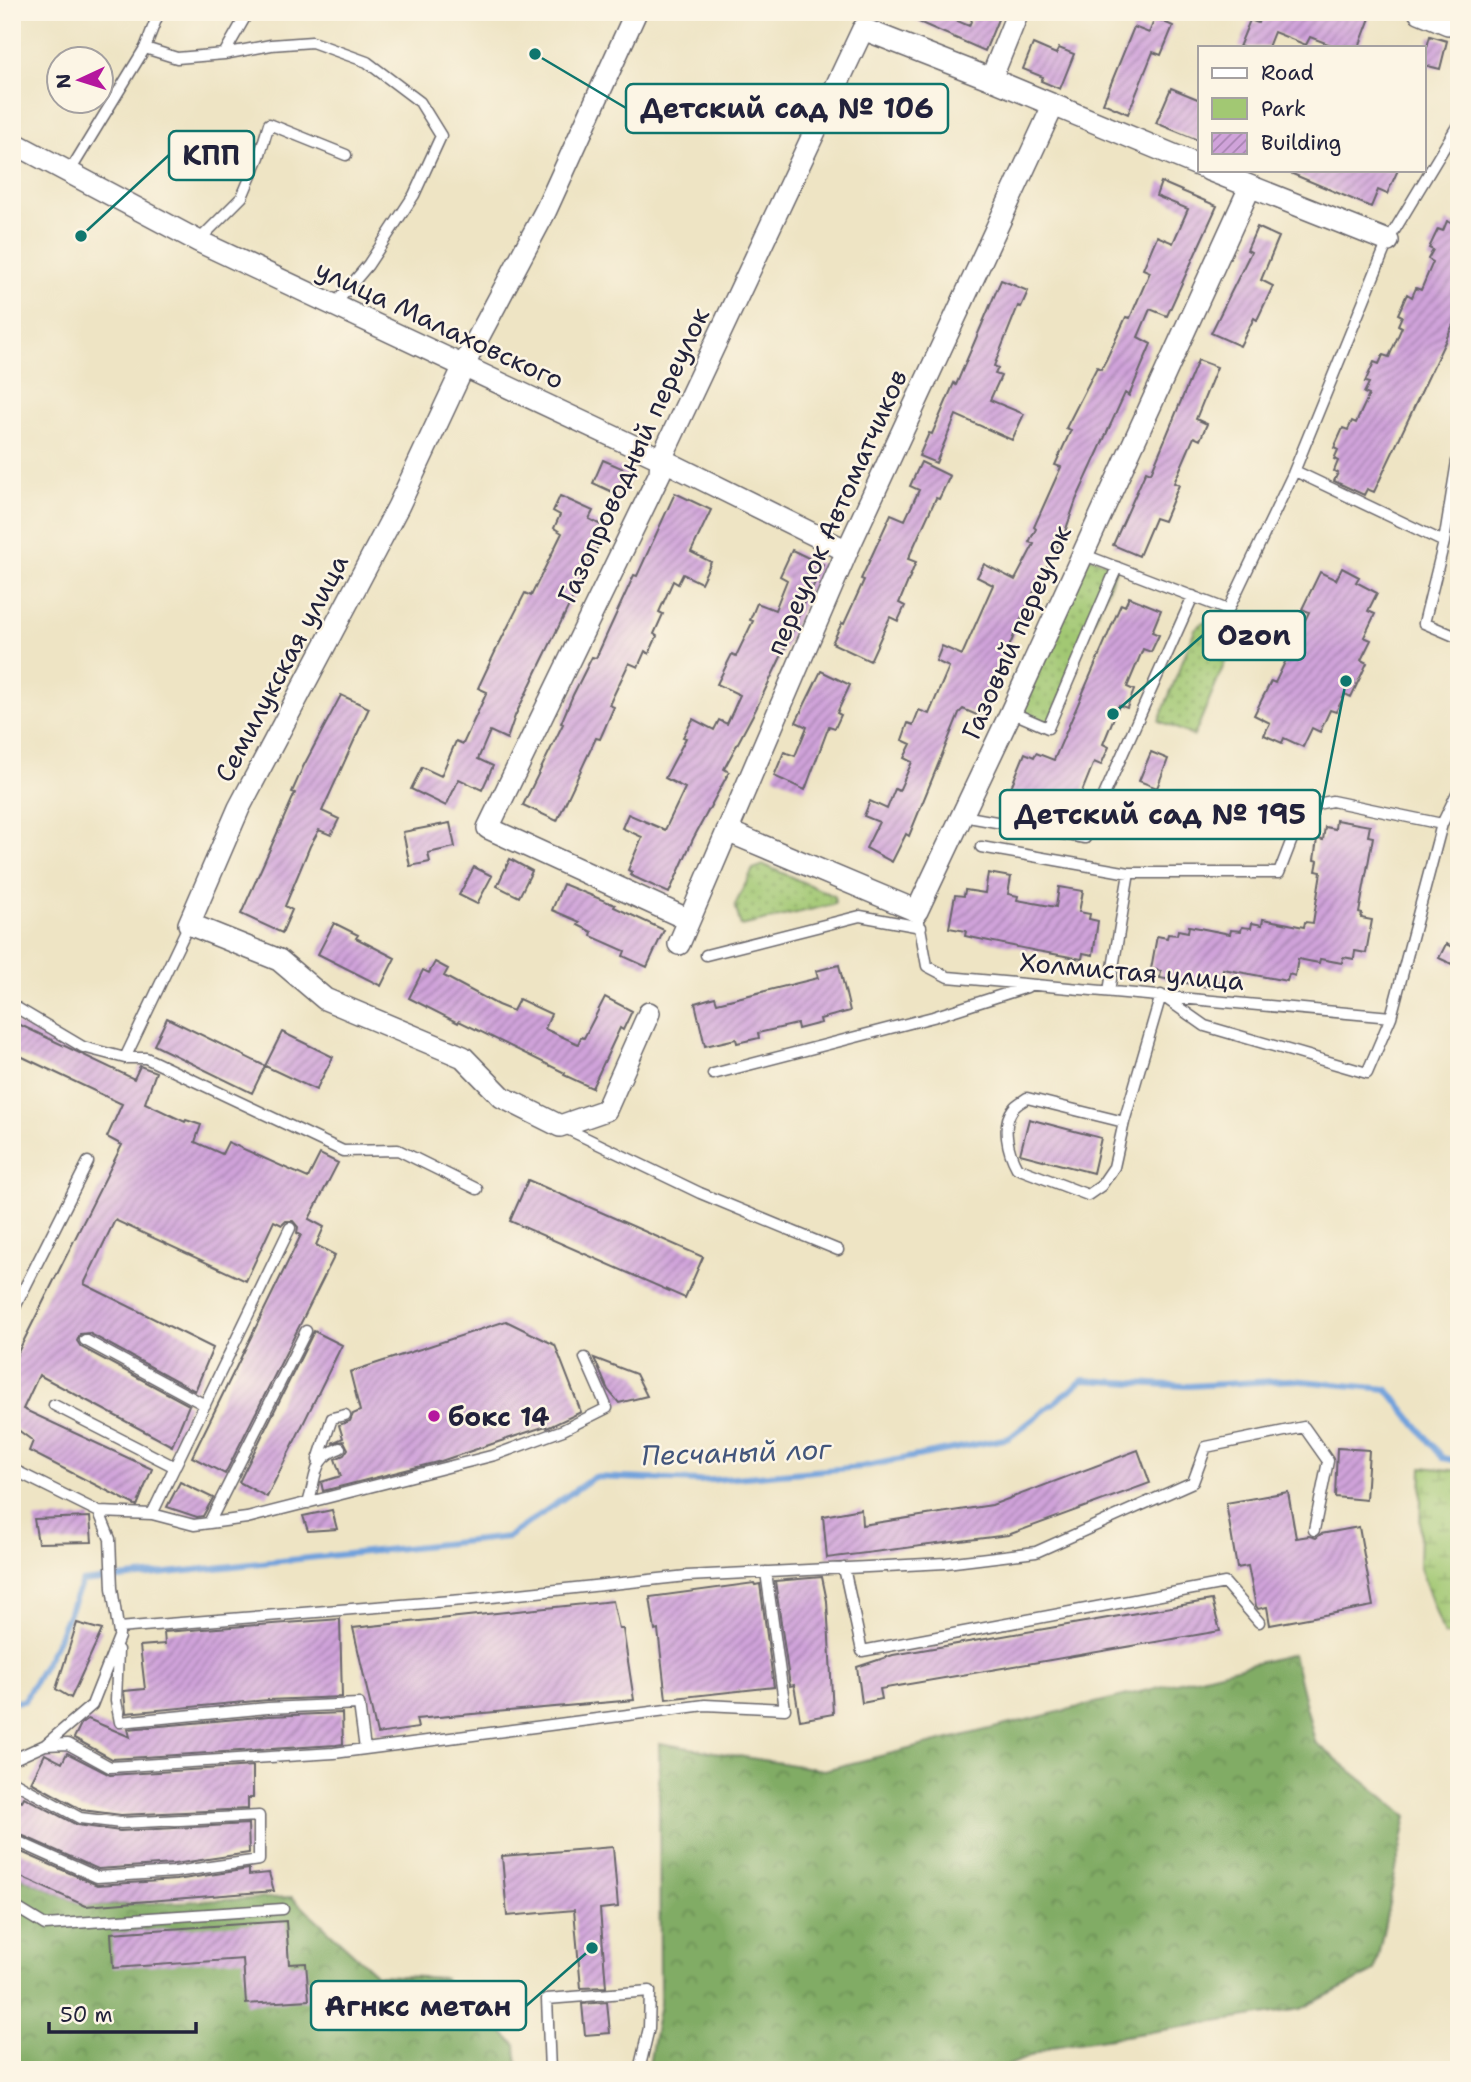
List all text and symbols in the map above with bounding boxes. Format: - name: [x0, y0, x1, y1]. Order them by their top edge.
- north arrow: [46, 46, 116, 116]
- legend: [1198, 46, 1426, 172]
- text: Road: [1261, 59, 1314, 87]
- text: N: [51, 73, 77, 90]
- callout: Детский сад № 106: [626, 84, 948, 133]
- text: Детский сад № 106: [640, 89, 934, 127]
- text: Park: [1261, 95, 1306, 123]
- text: Building: [1261, 129, 1341, 157]
- callout: КПП: [169, 131, 254, 180]
- text: КПП: [182, 136, 240, 174]
- street label: улица Малаховского: [310, 251, 570, 397]
- street label: Газопроводный переулок: [549, 301, 717, 609]
- street label: переулок Автоматчиков: [757, 364, 915, 660]
- street label: Газовый переулок: [953, 519, 1079, 745]
- street label: Семилукская улица: [206, 548, 356, 788]
- callout: Ozon: [1203, 611, 1305, 660]
- text: Ozon: [1217, 616, 1291, 654]
- callout: Детский сад № 195: [1000, 790, 1320, 839]
- text: Детский сад № 195: [1014, 795, 1306, 833]
- street label: Холмистая улица: [1018, 944, 1246, 998]
- place label: бокс 14: [448, 1399, 550, 1434]
- marker: бокс 14: [426, 1408, 442, 1424]
- water label: Песчаный лог: [641, 1430, 833, 1474]
- callout: Агнкс метан: [311, 1981, 526, 2030]
- text: Агнкс метан: [325, 1987, 511, 2025]
- scale bar: [49, 1991, 196, 2035]
- text: 50 m: [60, 2001, 113, 2029]

